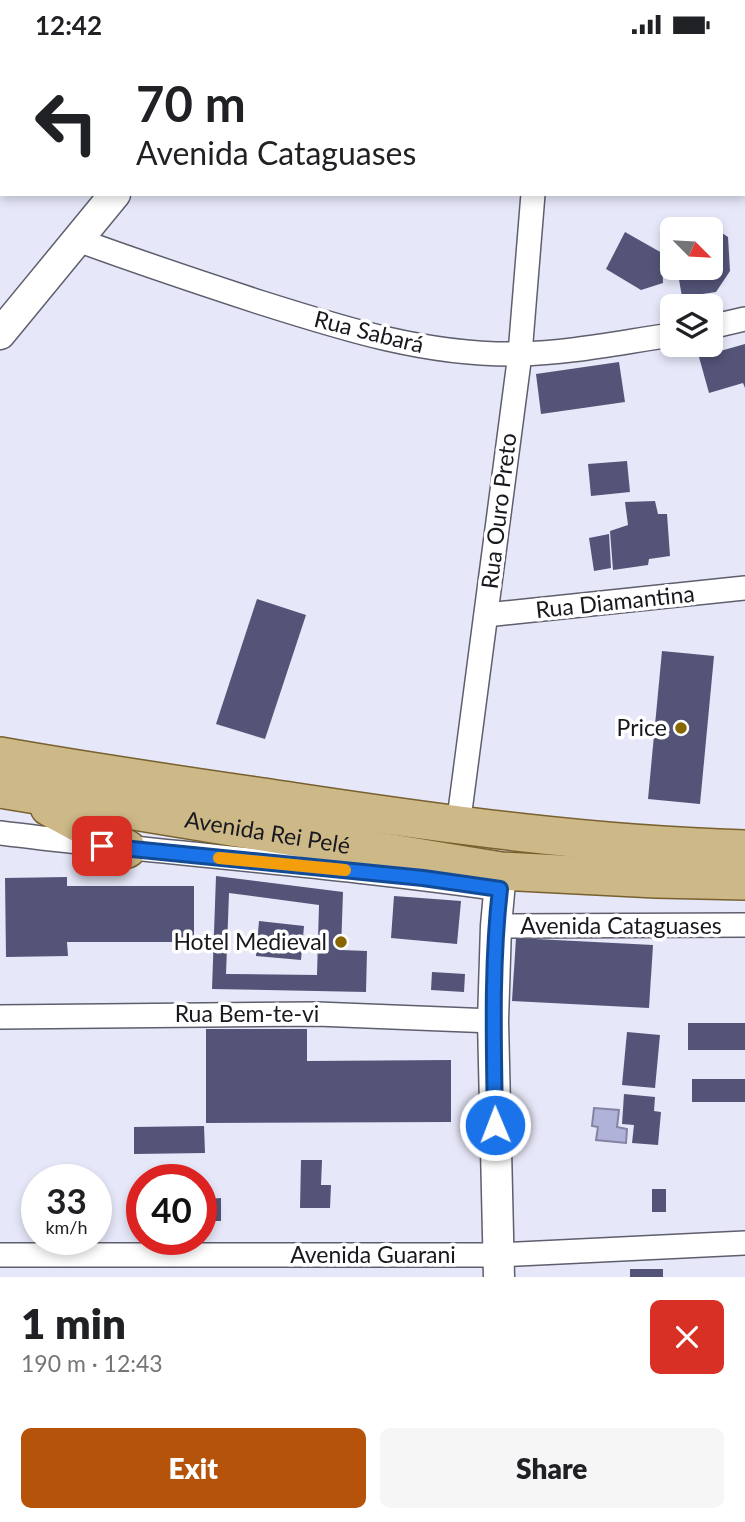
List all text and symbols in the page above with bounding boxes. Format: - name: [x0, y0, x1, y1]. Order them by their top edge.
- text: 12:42: [35, 9, 102, 41]
- text: 70 m: [136, 74, 246, 132]
- icon: left: [21, 77, 112, 168]
- text: Avenida Cataguases: [136, 133, 416, 172]
- north arrow: [660, 217, 723, 280]
- map controls: [660, 217, 723, 357]
- button: layers: [660, 294, 723, 357]
- street label: Rua Sabará: [312, 304, 427, 358]
- street label: Rua Ouro Preto: [475, 431, 521, 590]
- street label: Rua Diamantina: [534, 579, 696, 623]
- place label: Price: [617, 713, 667, 741]
- marker: Price: [673, 720, 689, 736]
- street label: Avenida Rei Pelé: [183, 804, 352, 859]
- pin: [72, 816, 132, 876]
- icon: arrive: [83, 827, 121, 865]
- street label: Avenida Cataguases: [520, 911, 722, 939]
- place label: Hotel Medieval: [173, 927, 327, 955]
- marker: Hotel Medieval: [333, 934, 349, 950]
- street label: Rua Bem-te-vi: [175, 999, 319, 1027]
- position arrow: [458, 1088, 532, 1162]
- speed limit sign: 40: [126, 1164, 217, 1255]
- text: 33: [46, 1179, 87, 1221]
- text: km/h: [45, 1216, 88, 1238]
- street label: Avenida Guarani: [290, 1240, 456, 1268]
- text: 1 min: [21, 1298, 126, 1348]
- button: close: [650, 1300, 724, 1374]
- text: 190 m · 12:43: [21, 1349, 163, 1377]
- button: Exit: [21, 1428, 366, 1508]
- button: Share: [380, 1428, 724, 1508]

